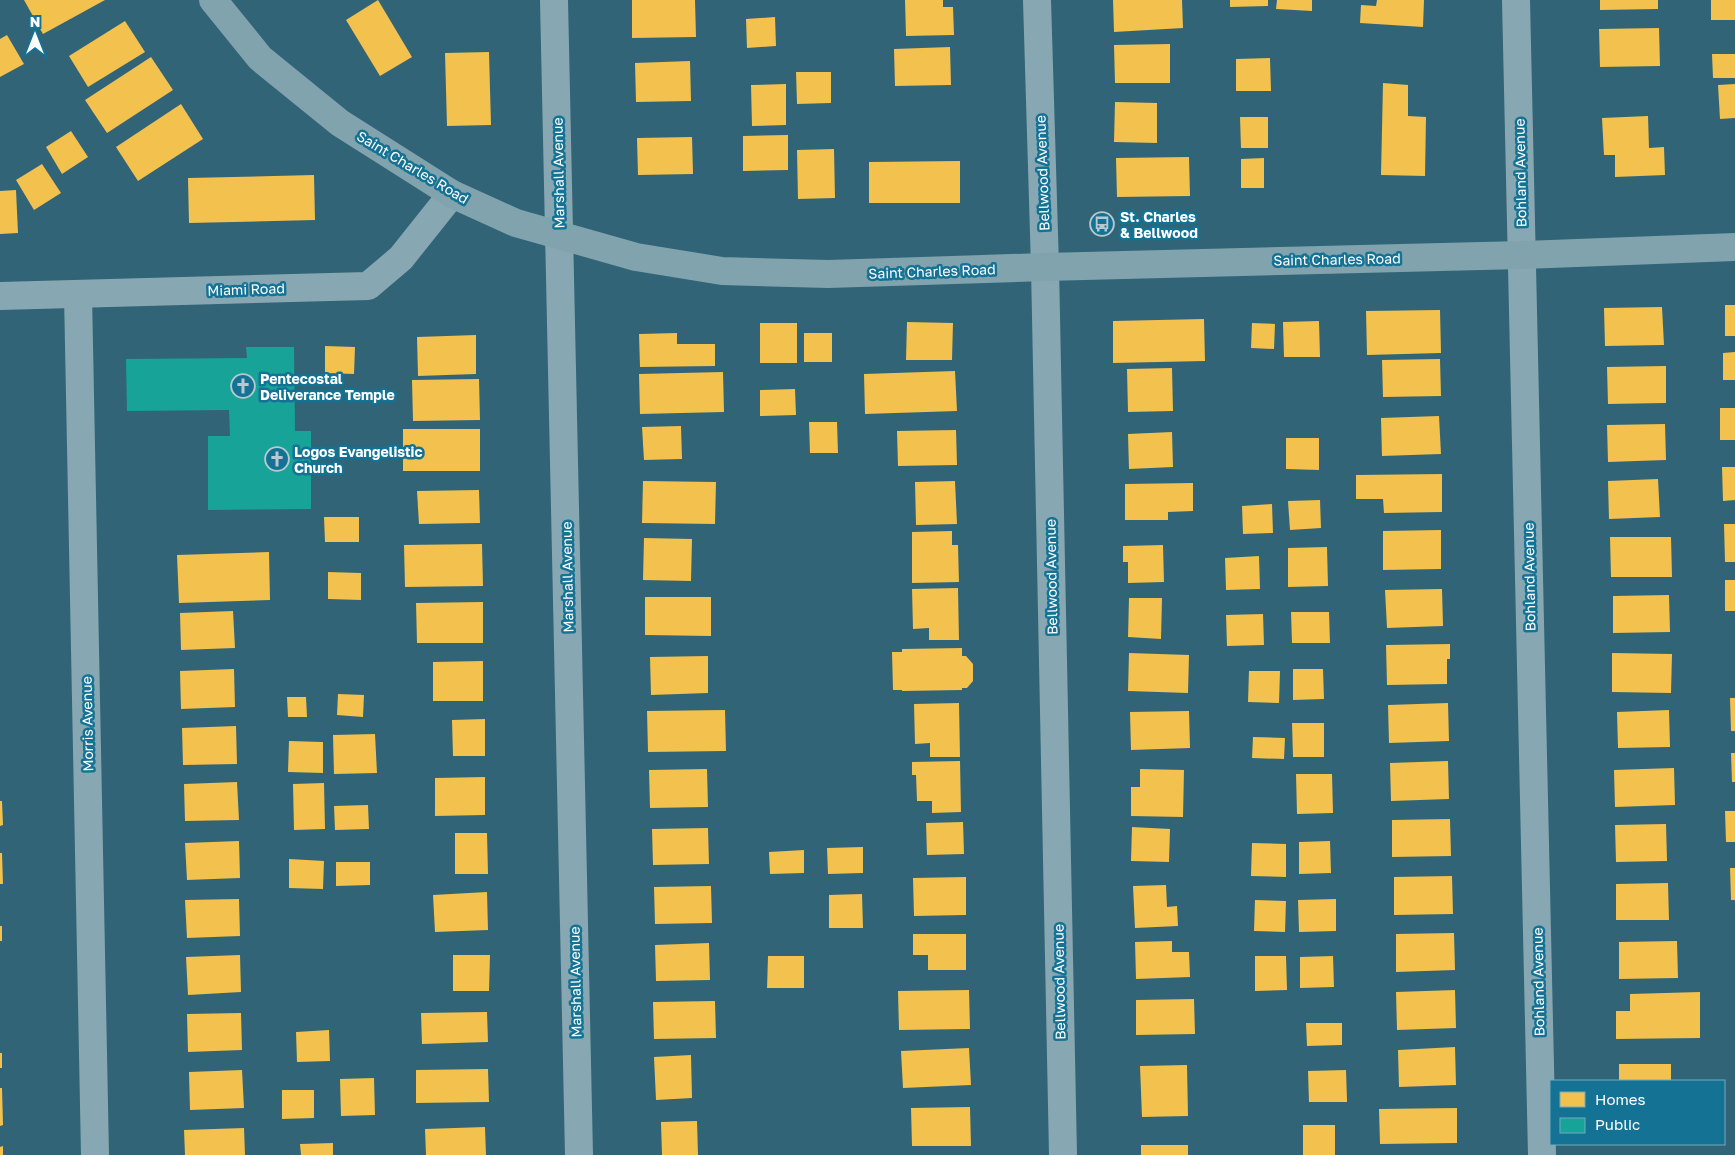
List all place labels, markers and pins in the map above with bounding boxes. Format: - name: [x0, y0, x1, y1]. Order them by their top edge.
- place label: St. Charles & Bellwood: [1120, 208, 1198, 241]
- bus stop icon: St. Charles & Bellwood: [1089, 211, 1115, 237]
- place label: Pentecostal Deliverance Temple: [260, 370, 395, 403]
- church icon: Pentecostal Deliverance Temple: [230, 373, 256, 399]
- place label: Logos Evangelistic Church: [294, 443, 423, 476]
- church icon: Logos Evangelistic Church: [264, 446, 290, 472]

